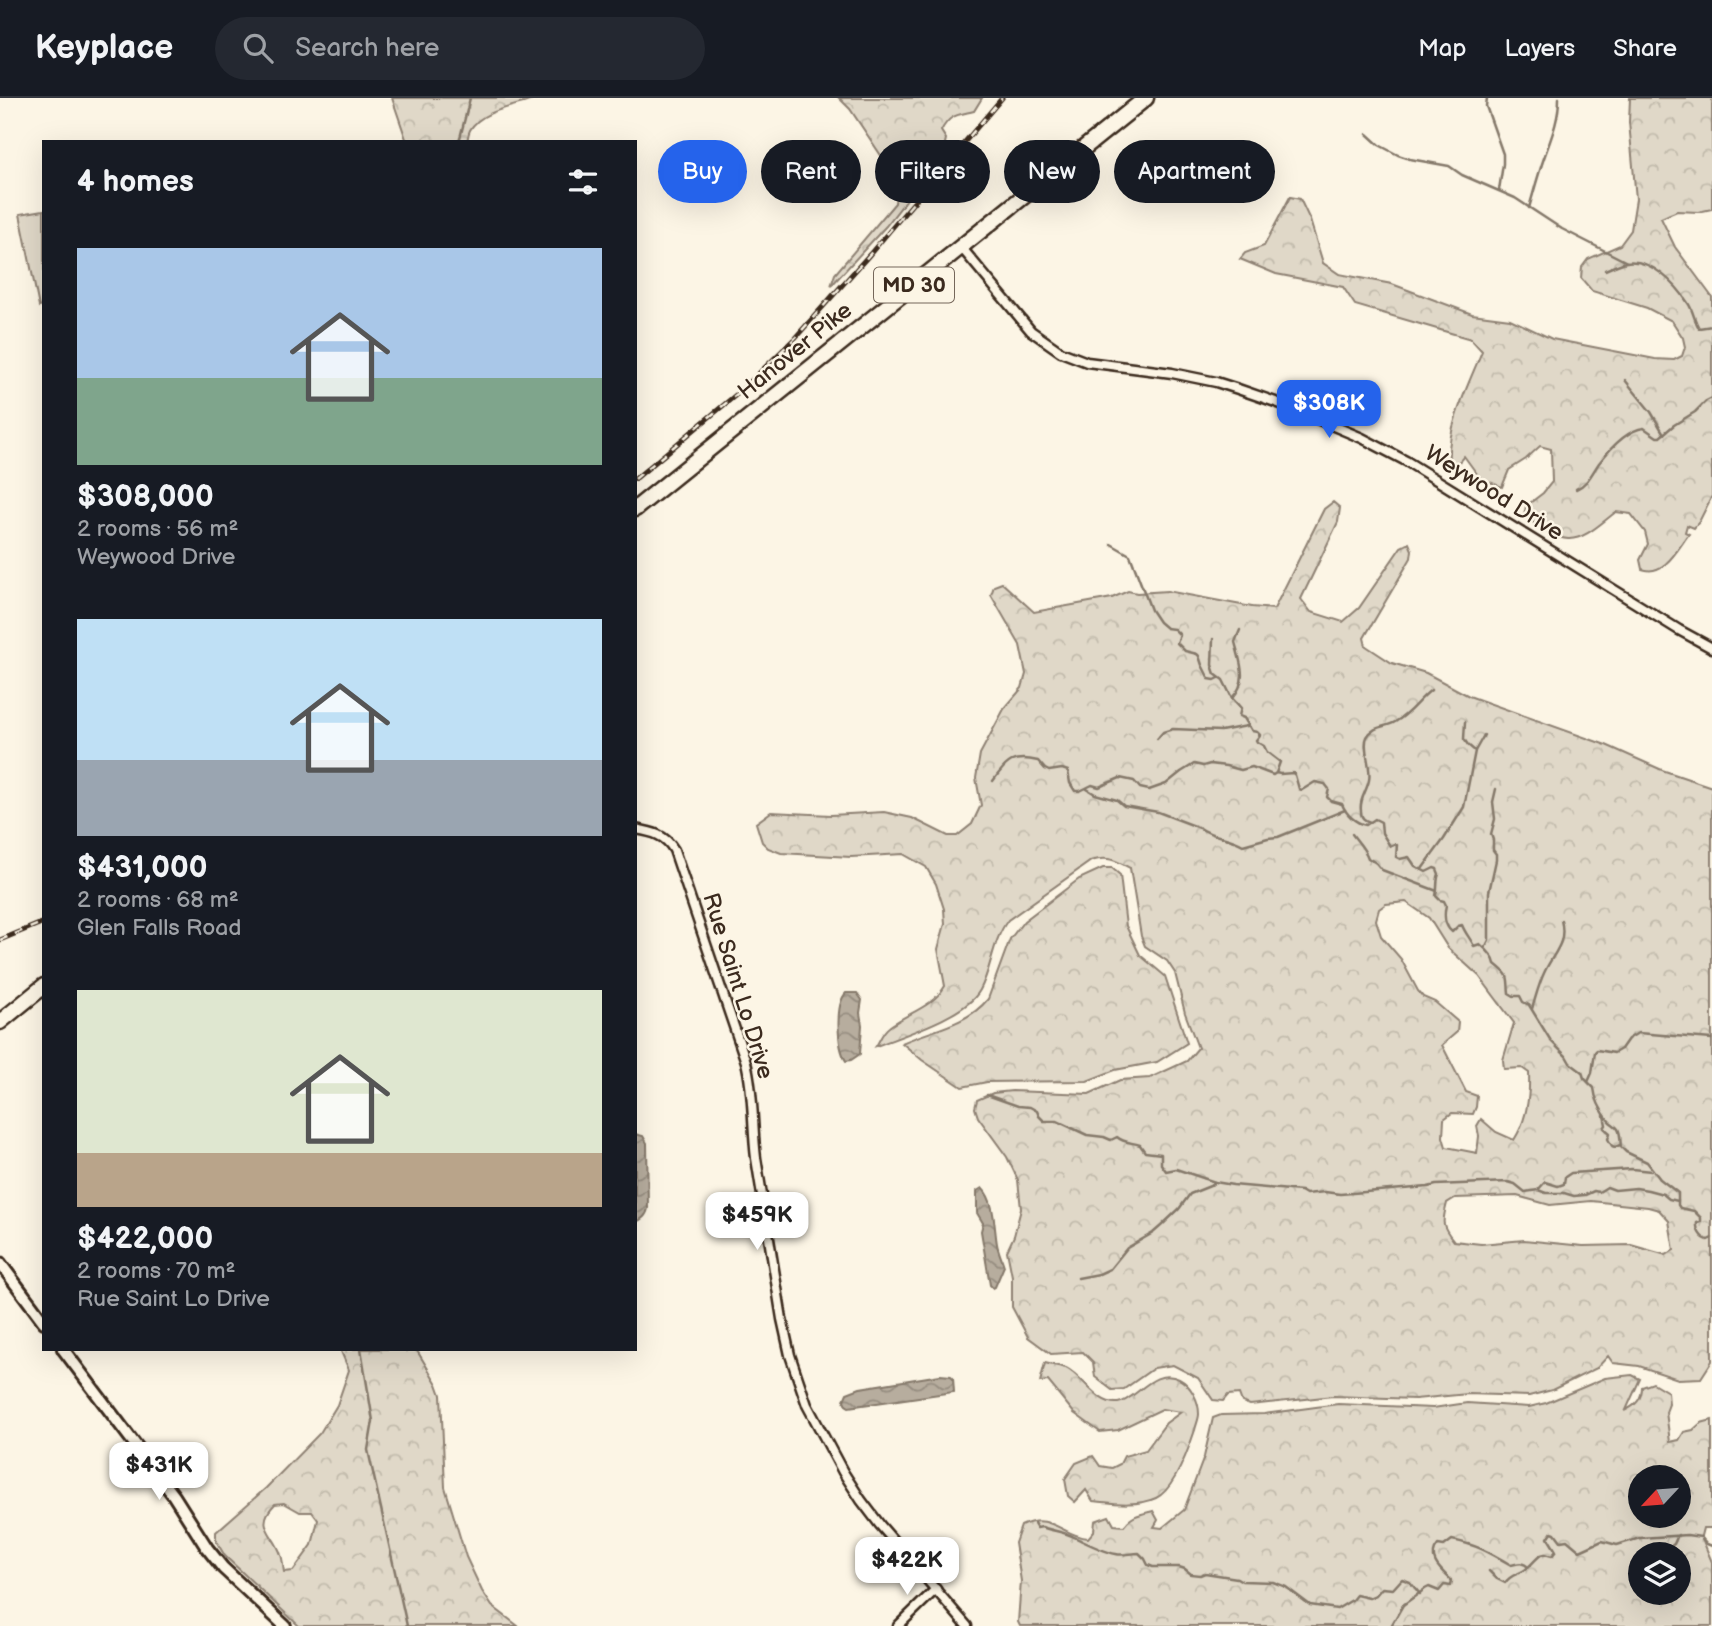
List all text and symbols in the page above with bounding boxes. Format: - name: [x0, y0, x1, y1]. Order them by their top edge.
- search box: [215, 17, 705, 80]
- text: Keyplace: [35, 28, 173, 68]
- icon: search: [239, 29, 277, 67]
- text: Search here: [295, 33, 439, 64]
- text: Map: [1418, 34, 1466, 63]
- text: Layers: [1504, 34, 1575, 63]
- text: Share: [1613, 34, 1677, 63]
- chip: Buy: [658, 140, 747, 203]
- chip: Rent: [761, 140, 861, 203]
- chip: Filters: [875, 140, 990, 203]
- chip: New: [1004, 140, 1100, 203]
- chip: Apartment: [1114, 140, 1275, 203]
- icon: filters: [564, 163, 602, 201]
- text: 4 homes: [77, 164, 194, 200]
- road number: MD 30: [874, 268, 954, 302]
- icon: home: [277, 294, 403, 420]
- street label: Hanover Pike: [732, 296, 858, 406]
- pin: $308K: [1280, 380, 1378, 440]
- text: $308K: [1293, 389, 1365, 417]
- street label: Weywood Drive: [1419, 439, 1569, 547]
- text: $308,000: [77, 479, 214, 515]
- text: 2 rooms · 56 m²: [77, 515, 239, 543]
- text: Weywood Drive: [77, 543, 235, 571]
- icon: home: [277, 665, 403, 791]
- text: $431,000: [77, 850, 207, 886]
- text: 2 rooms · 68 m²: [77, 886, 239, 914]
- street label: Rue Saint Lo Drive: [696, 890, 780, 1082]
- text: Glen Falls Road: [77, 914, 242, 942]
- icon: home: [277, 1036, 403, 1162]
- pin: $459K: [708, 1192, 806, 1252]
- text: $459K: [721, 1201, 793, 1229]
- text: $422,000: [77, 1221, 213, 1257]
- text: 2 rooms · 70 m²: [77, 1257, 236, 1285]
- text: Rue Saint Lo Drive: [77, 1285, 270, 1313]
- pin: $431K: [110, 1442, 208, 1502]
- text: $431K: [125, 1451, 193, 1479]
- north arrow: [1628, 1465, 1690, 1528]
- map controls: [1628, 1465, 1691, 1605]
- pin: $422K: [858, 1538, 956, 1597]
- button: layers: [1628, 1542, 1691, 1605]
- text: $422K: [871, 1546, 943, 1574]

